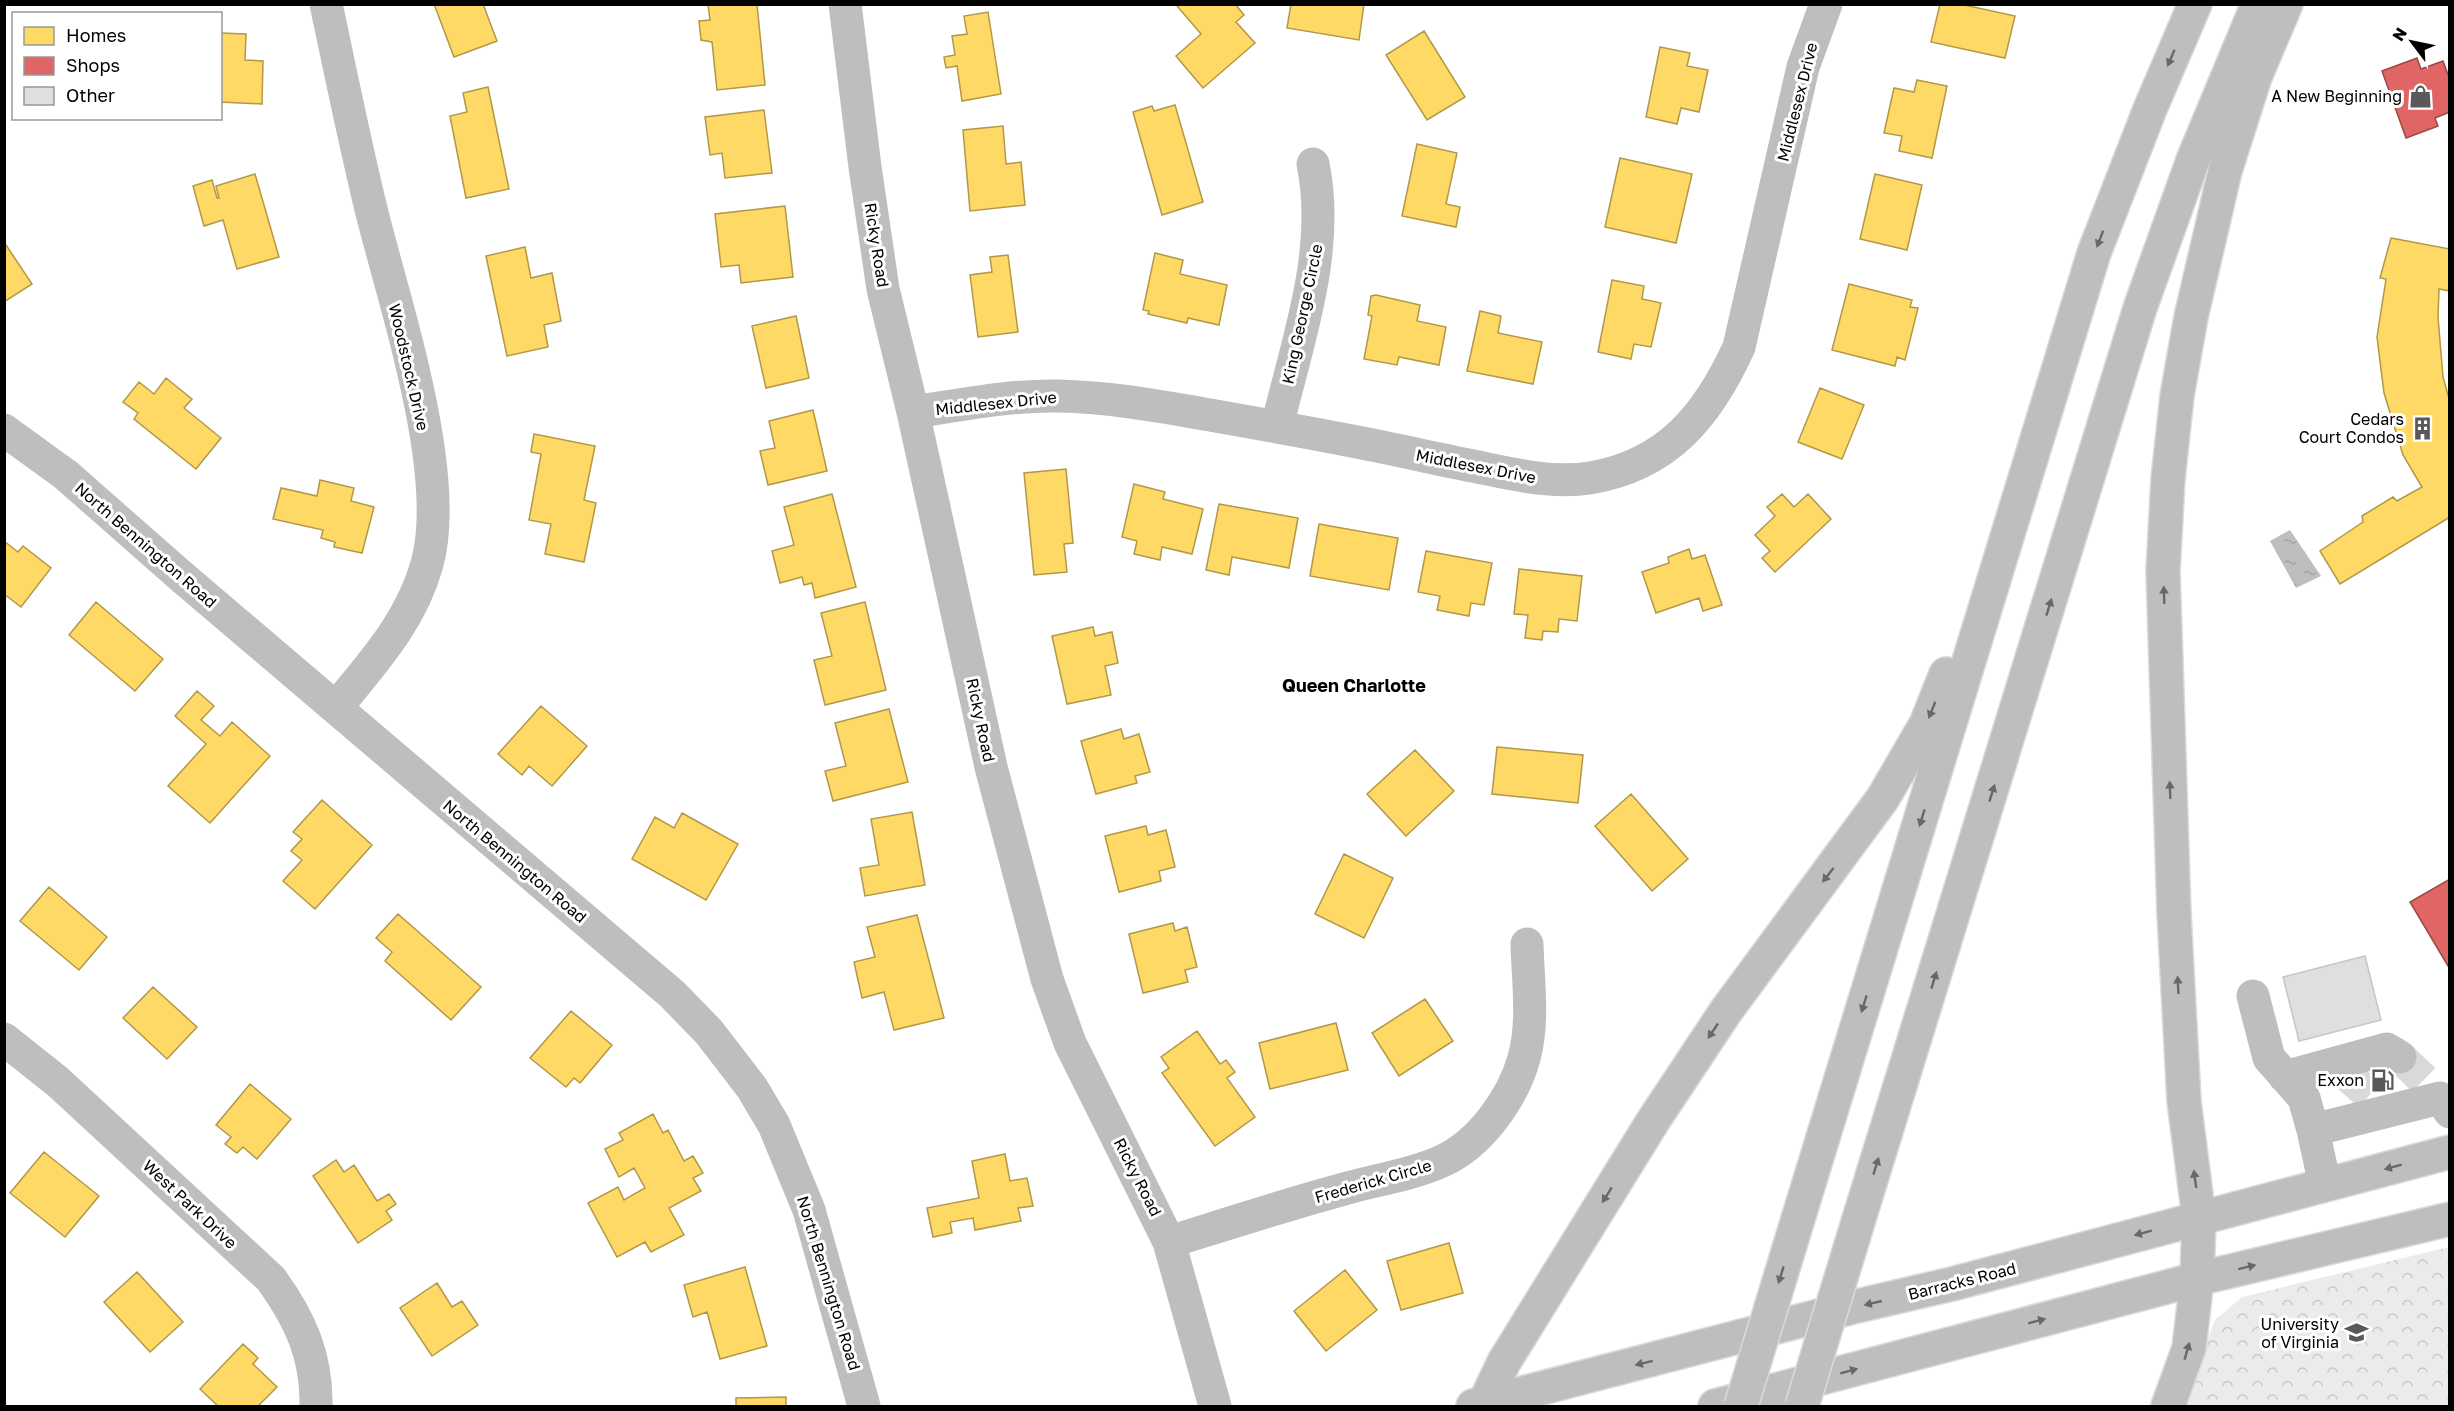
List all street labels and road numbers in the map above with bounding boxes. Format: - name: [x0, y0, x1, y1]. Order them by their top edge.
- street label: Middlesex Drive: [1773, 40, 1821, 164]
- street label: Ricky Road: [860, 201, 894, 289]
- street label: King George Circle: [1277, 242, 1327, 386]
- street label: Woodstock Drive: [385, 302, 433, 432]
- street label: Middlesex Drive: [934, 387, 1058, 419]
- street label: Middlesex Drive: [1414, 445, 1538, 487]
- street label: North Bennington Road: [71, 478, 221, 612]
- street label: Ricky Road: [962, 676, 1000, 764]
- street label: North Bennington Road: [439, 795, 591, 927]
- street label: Ricky Road: [1110, 1134, 1166, 1220]
- street label: West Park Drive: [139, 1155, 241, 1253]
- street label: Frederick Circle: [1312, 1155, 1434, 1207]
- street label: North Bennington Road: [793, 1193, 865, 1373]
- street label: Barracks Road: [1906, 1258, 2018, 1304]

